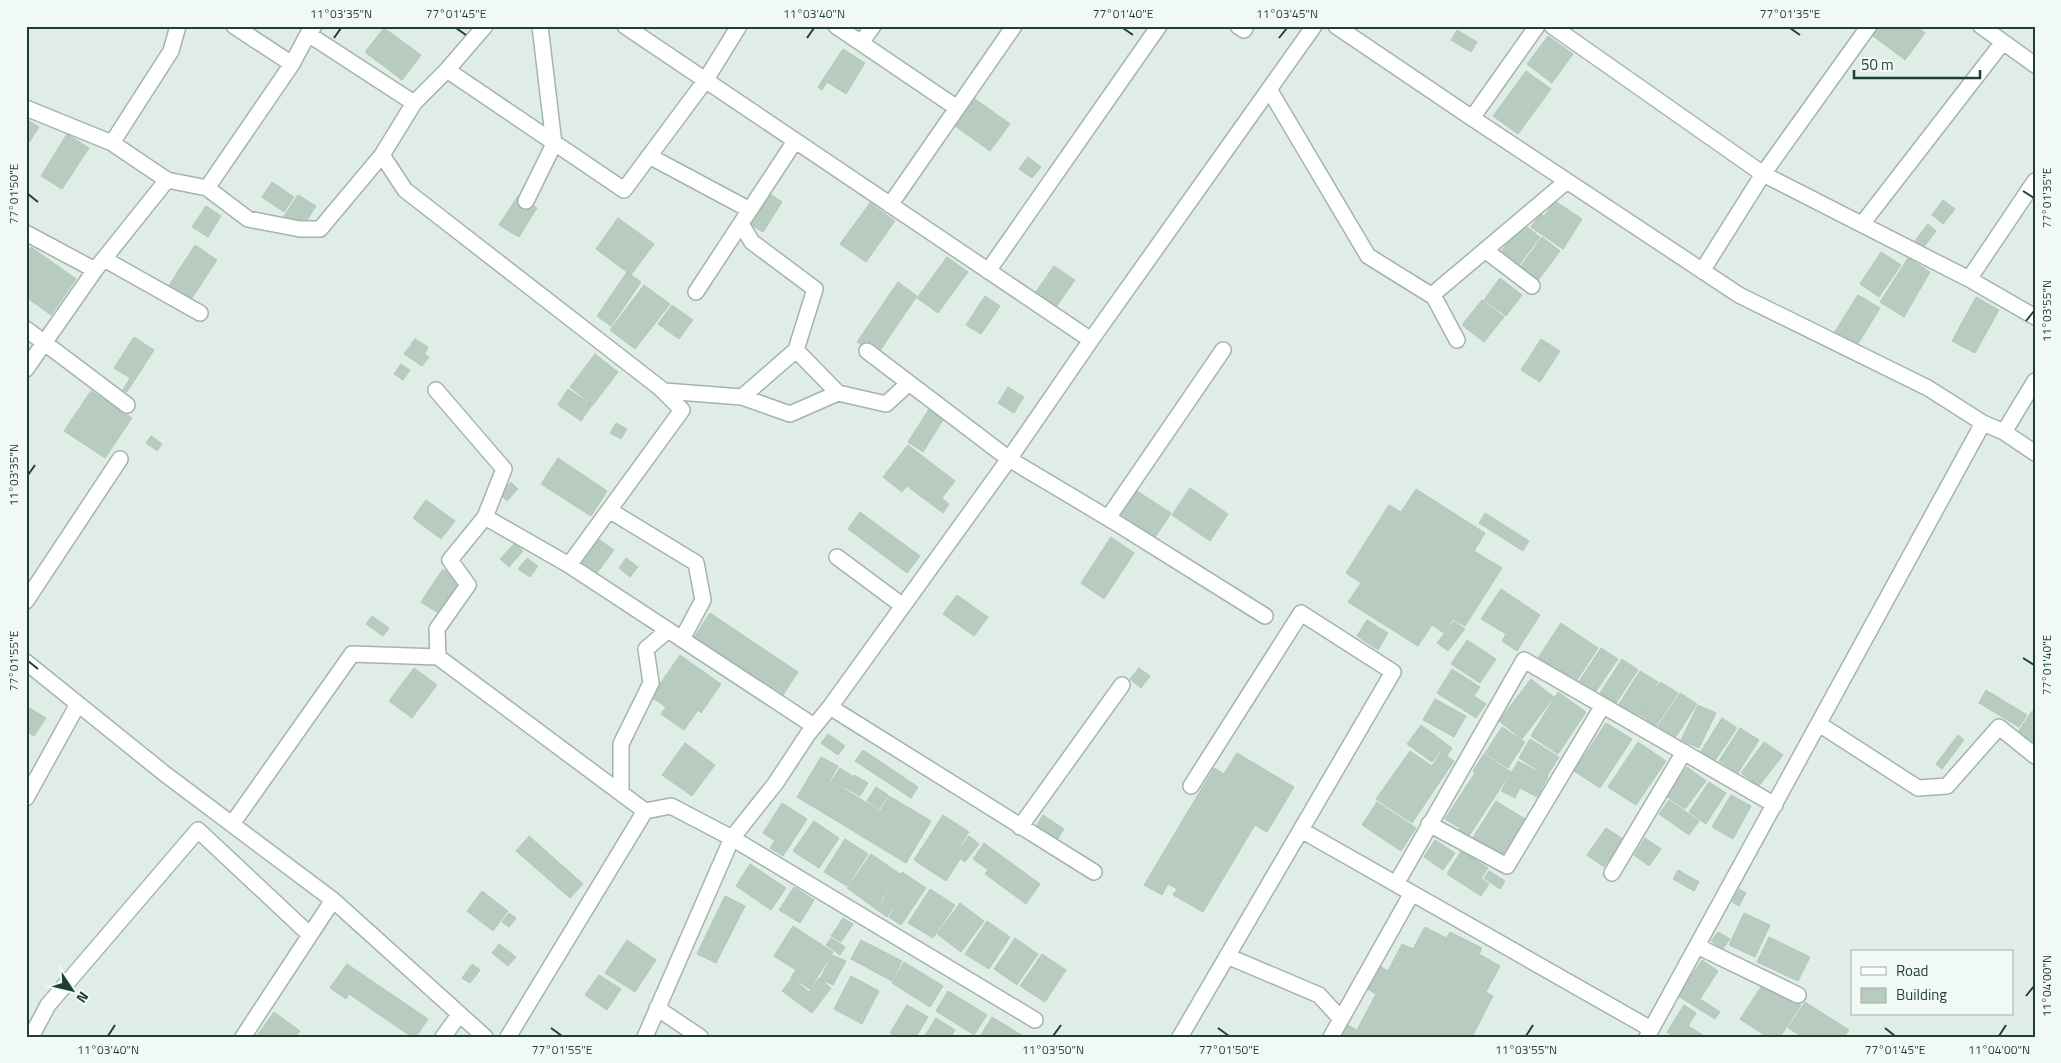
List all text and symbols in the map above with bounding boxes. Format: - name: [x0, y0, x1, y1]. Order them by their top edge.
- text: 11°03'35"N: [310, 4, 372, 23]
- text: 77°01'45"E: [426, 4, 487, 23]
- text: 11°03'40"N: [783, 4, 845, 23]
- text: 77°01'40"E: [1093, 4, 1154, 23]
- text: 11°03'45"N: [1256, 4, 1318, 23]
- text: 77°01'35"E: [1760, 4, 1821, 23]
- scale bar: [1854, 48, 1980, 80]
- text: 50 m: [1861, 53, 1894, 76]
- text: 77°01'50"E: [4, 163, 23, 224]
- text: 77°01'35"E: [2037, 167, 2056, 228]
- text: 11°03'55"N: [2037, 280, 2056, 342]
- text: 11°03'35"N: [4, 444, 23, 506]
- text: 77°01'55"E: [4, 630, 23, 691]
- text: 77°01'40"E: [2037, 634, 2056, 695]
- legend: [1851, 950, 2014, 1016]
- text: 11°04'00"N: [2037, 955, 2056, 1017]
- text: Road: [1896, 959, 1928, 982]
- north arrow: [48, 966, 98, 1016]
- text: Building: [1896, 983, 1947, 1006]
- text: N: [72, 988, 94, 1008]
- text: 11°03'40"N: [77, 1040, 139, 1059]
- text: 77°01'55"E: [532, 1040, 593, 1059]
- text: 11°03'50"N: [1022, 1040, 1084, 1059]
- text: 77°01'50"E: [1199, 1040, 1260, 1059]
- text: 11°03'55"N: [1495, 1040, 1557, 1059]
- text: 77°01'45"E: [1865, 1040, 1926, 1059]
- text: 11°04'00"N: [1968, 1040, 2030, 1059]

